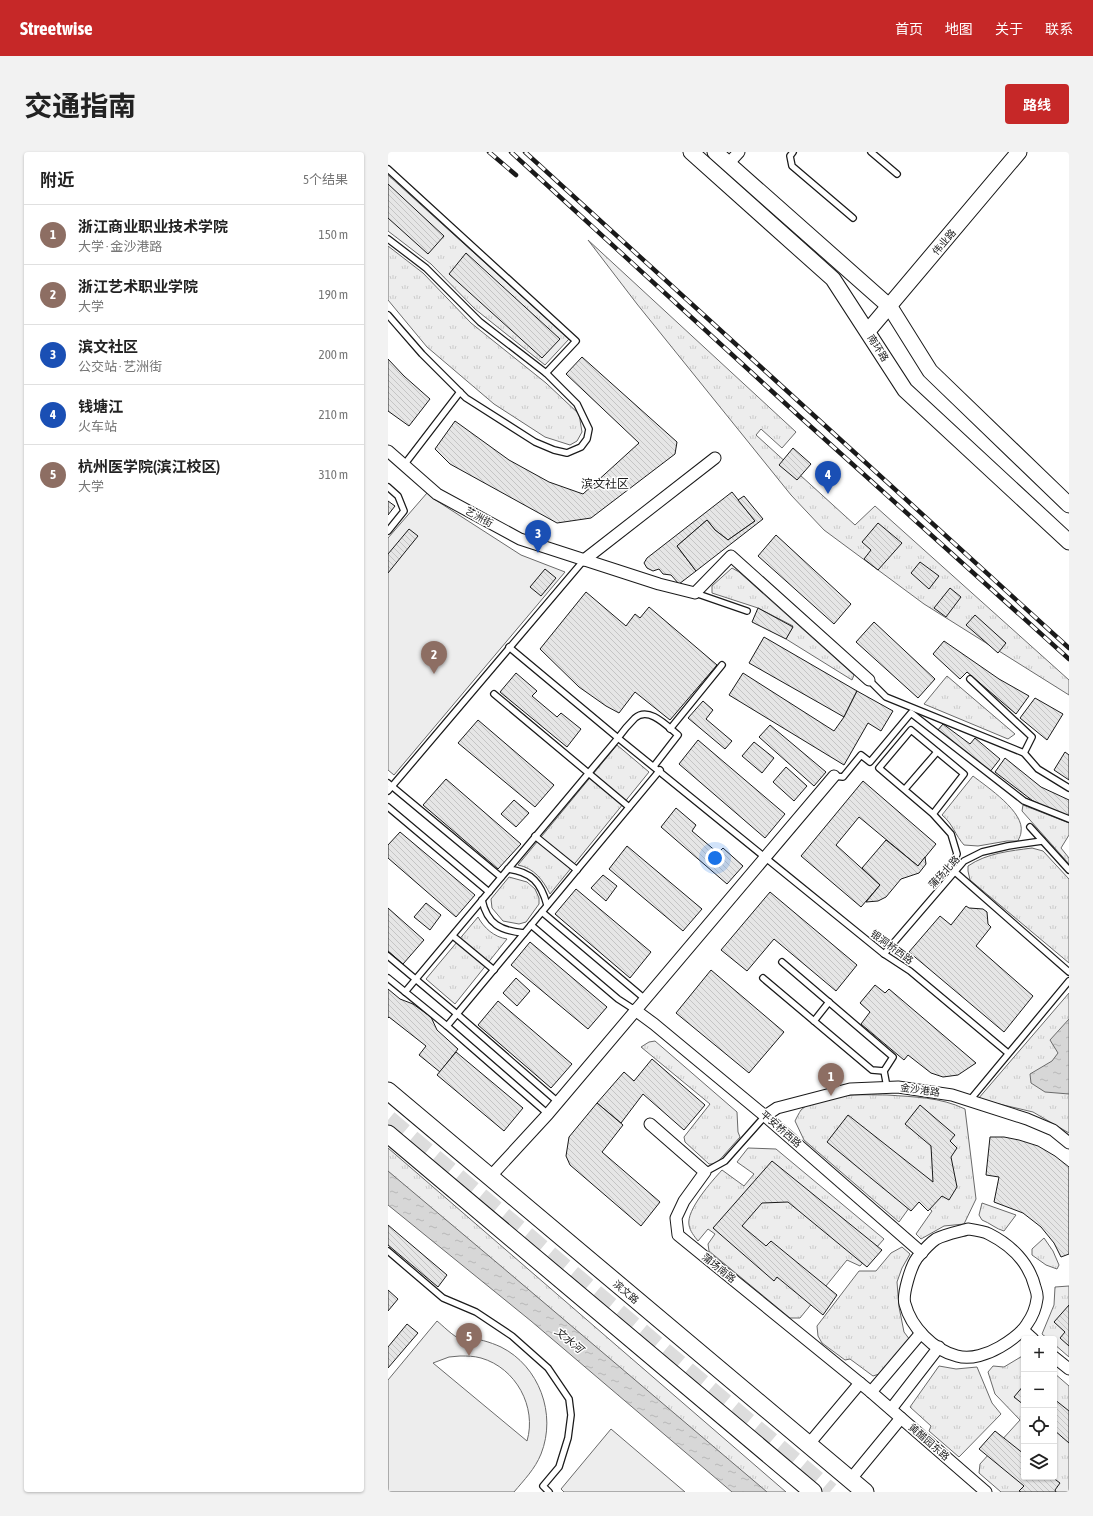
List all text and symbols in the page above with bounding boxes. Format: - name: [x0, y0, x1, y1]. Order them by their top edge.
- text: Streetwise: [20, 17, 93, 39]
- text: 首页: [895, 21, 923, 37]
- text: 地图: [945, 21, 973, 37]
- text: 关于: [995, 21, 1023, 37]
- text: 联系: [1045, 21, 1073, 37]
- button: 路线: [1005, 84, 1069, 124]
- text: 交通指南: [24, 90, 136, 122]
- text: 附近: [40, 170, 74, 190]
- text: 5个结果: [303, 172, 348, 187]
- text: 浙江商业职业技术学院: [78, 218, 228, 235]
- text: 1: [50, 227, 56, 242]
- text: 150 m: [319, 227, 348, 242]
- street label: 伟业路: [930, 227, 958, 257]
- text: 大学 · 金沙港路: [78, 239, 162, 254]
- text: 浙江艺术职业学院: [78, 278, 198, 295]
- text: 2: [50, 287, 56, 302]
- text: 190 m: [319, 287, 348, 302]
- text: 大学: [78, 299, 104, 314]
- street label: 南环路: [865, 332, 891, 364]
- text: 滨文社区: [78, 338, 138, 355]
- text: 3: [50, 347, 56, 362]
- text: 200 m: [319, 347, 348, 362]
- text: 公交站 · 艺洲街: [78, 359, 162, 374]
- text: 钱塘江: [78, 398, 123, 415]
- text: 4: [50, 407, 56, 422]
- text: 210 m: [319, 407, 348, 422]
- text: 火车站: [78, 419, 117, 434]
- text: 杭州医学院(滨江校区): [78, 458, 220, 475]
- pin: 4: [815, 461, 841, 494]
- text: 5: [50, 467, 56, 482]
- text: 310 m: [319, 467, 348, 482]
- district label: 滨文社区: [581, 477, 629, 491]
- text: 大学: [78, 479, 104, 494]
- street label: 艺洲街: [463, 505, 495, 529]
- pin: 3: [525, 520, 551, 553]
- pin: 2: [421, 641, 447, 674]
- your location: [705, 848, 725, 868]
- street label: 蒲场北路: [926, 854, 962, 890]
- street label: 银洞桥西路: [869, 928, 915, 966]
- pin: 1: [818, 1063, 844, 1096]
- street label: 金沙港路: [899, 1082, 941, 1098]
- street label: 平安桥西路: [759, 1108, 803, 1150]
- street label: 蒲场南路: [700, 1251, 738, 1285]
- street label: 滨文路: [611, 1278, 641, 1306]
- pin: 5: [456, 1323, 482, 1356]
- water label: 文水河: [553, 1325, 587, 1356]
- map controls: [1021, 1336, 1057, 1480]
- button: +: [1021, 1336, 1057, 1372]
- button: −: [1021, 1372, 1057, 1408]
- button: locate: [1021, 1408, 1057, 1444]
- street label: 黄醋园东路: [907, 1421, 951, 1463]
- button: layers: [1021, 1444, 1057, 1480]

